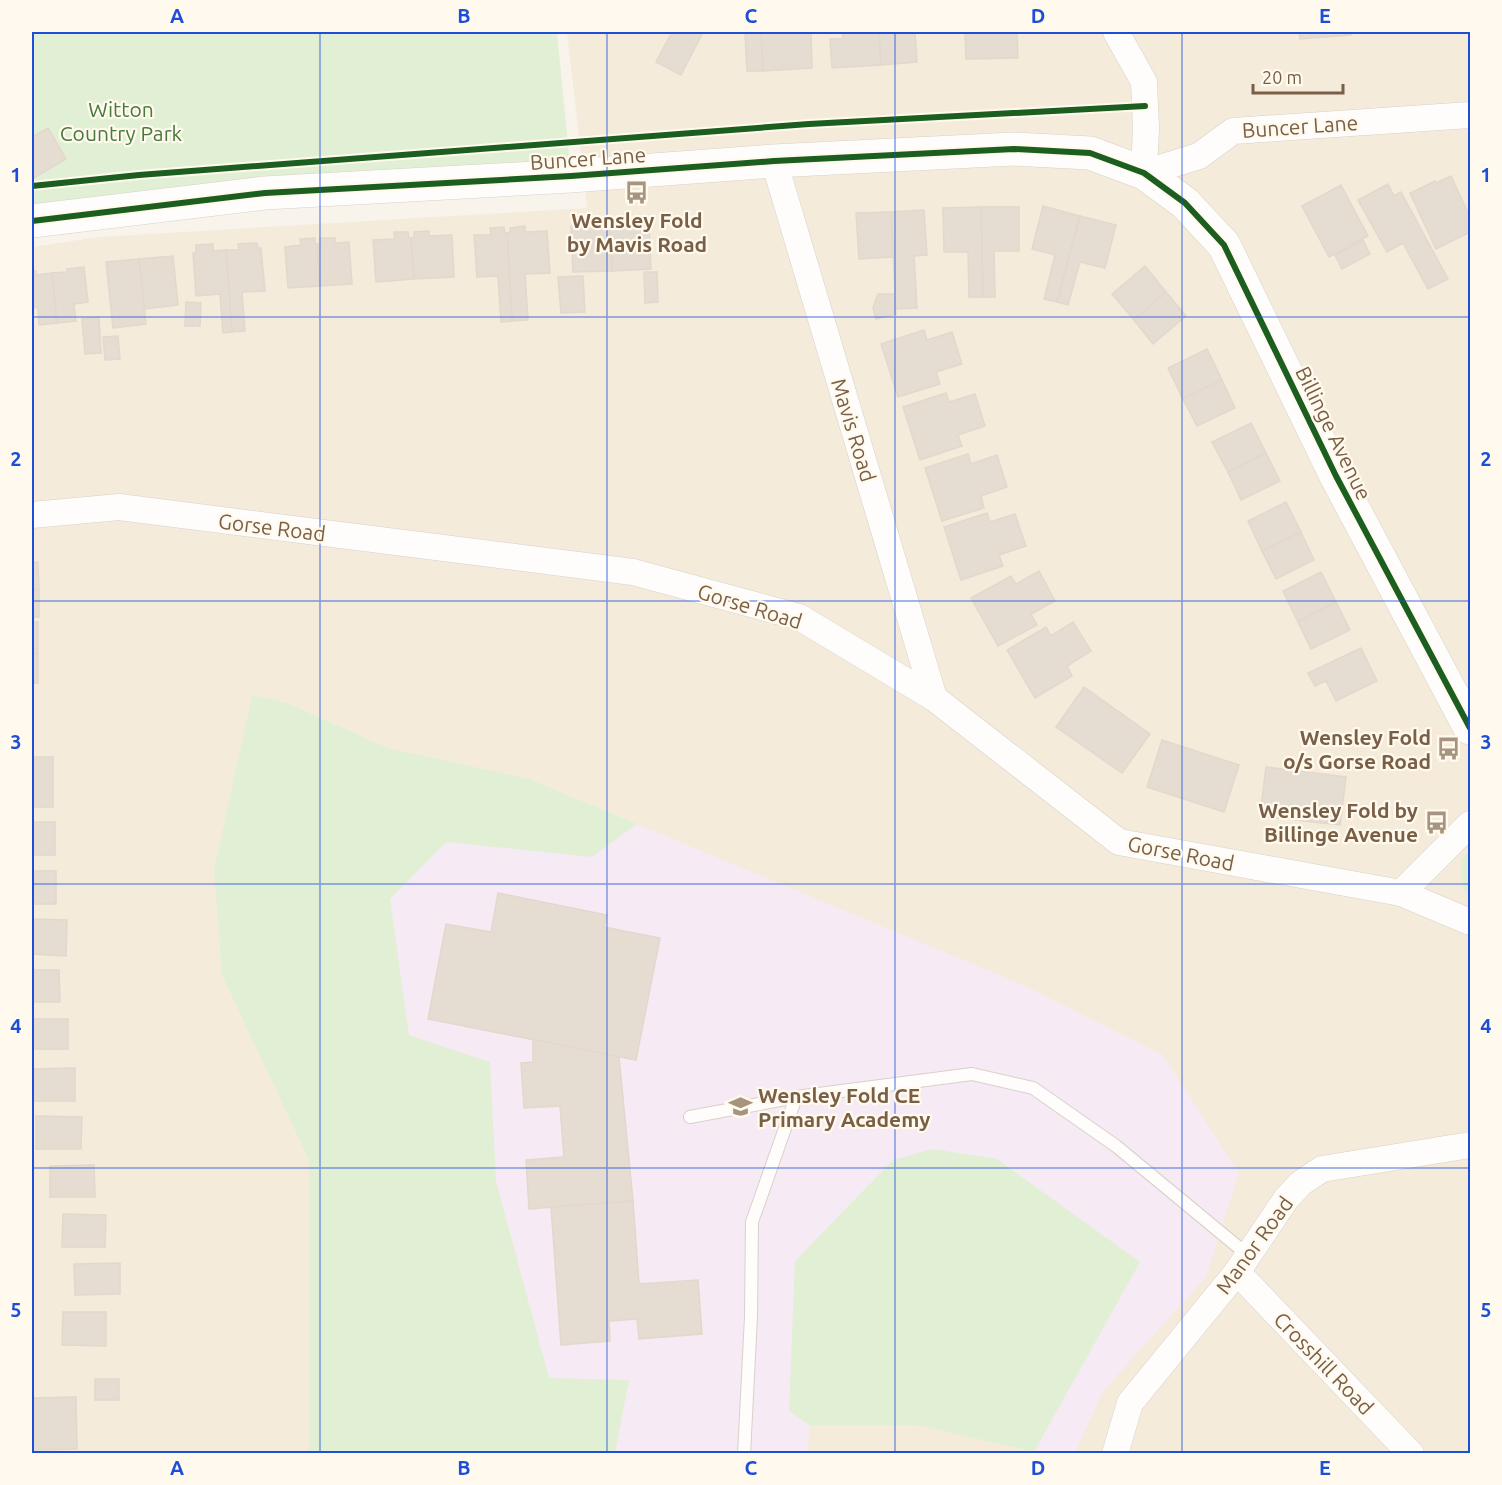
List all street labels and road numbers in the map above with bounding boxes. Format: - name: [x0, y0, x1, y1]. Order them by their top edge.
- street label: Buncer Lane: [1241, 110, 1359, 142]
- street label: Buncer Lane: [529, 142, 647, 174]
- street label: Billinge Avenue: [1291, 362, 1377, 504]
- street label: Mavis Road: [827, 375, 881, 485]
- street label: Gorse Road: [217, 509, 327, 545]
- street label: Gorse Road: [695, 579, 805, 633]
- street label: Gorse Road: [1126, 831, 1236, 875]
- street label: Manor Road: [1211, 1192, 1297, 1298]
- street label: Crosshill Road: [1269, 1307, 1379, 1419]

